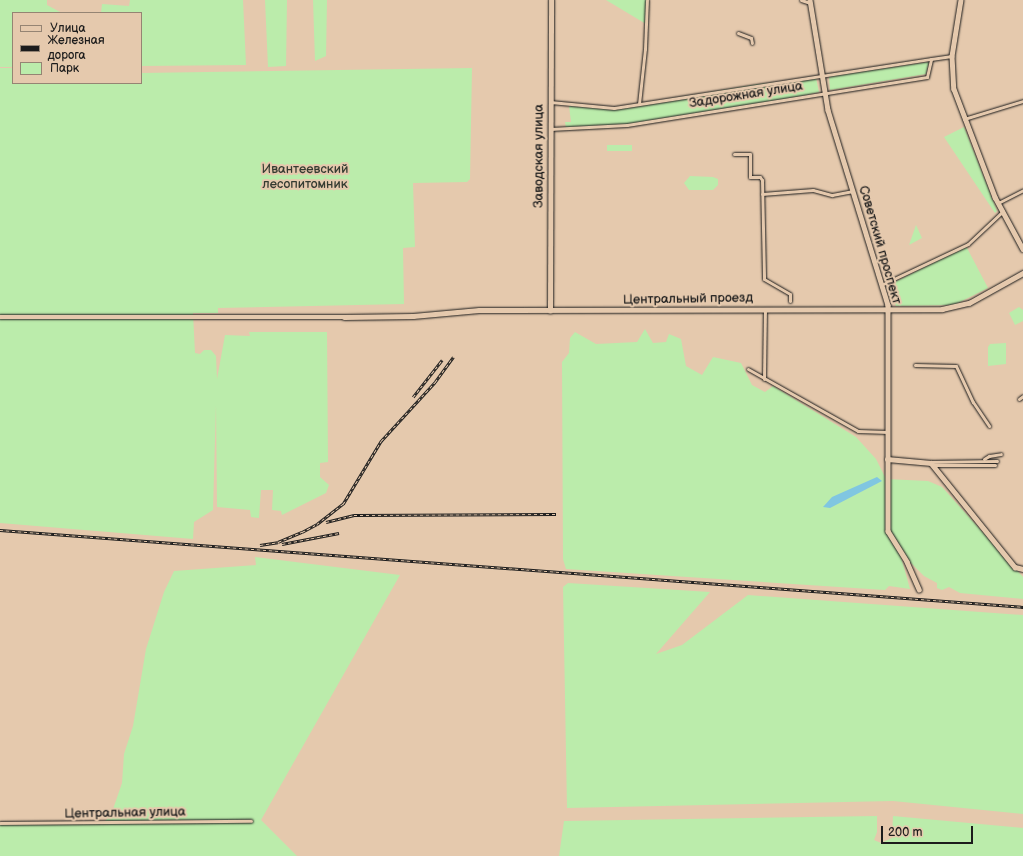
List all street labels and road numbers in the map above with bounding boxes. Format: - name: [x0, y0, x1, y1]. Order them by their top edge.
- street label: Задорожная улица: [688, 78, 804, 112]
- street label: Заводская улица: [531, 104, 547, 208]
- street label: Советский проспект: [856, 184, 904, 306]
- street label: Центральный проезд: [623, 290, 753, 308]
- street label: Центральная улица: [64, 804, 186, 822]

